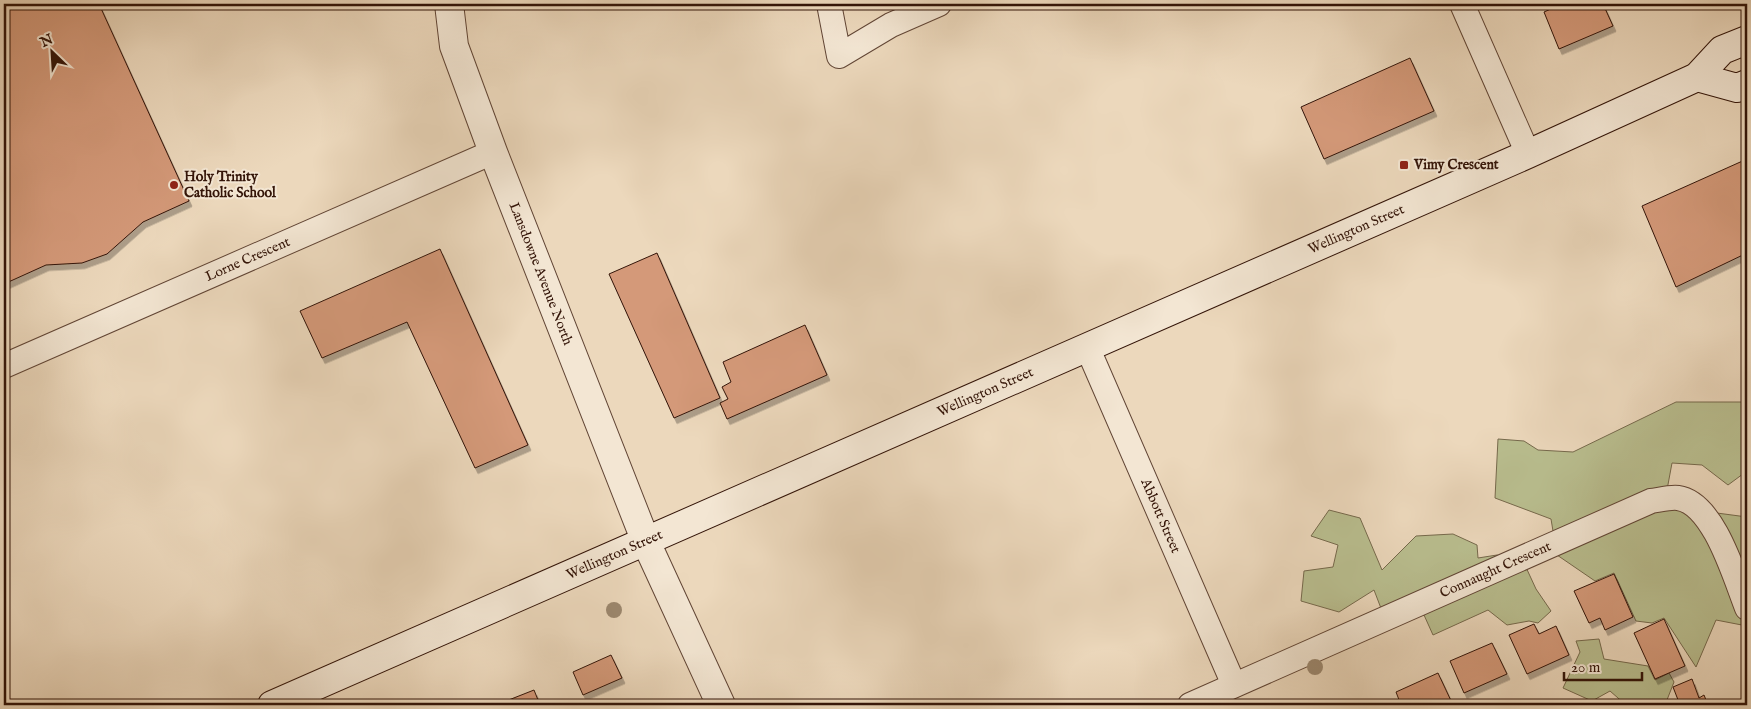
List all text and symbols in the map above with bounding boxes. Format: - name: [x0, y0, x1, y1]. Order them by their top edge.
- north arrow: [28, 28, 78, 78]
- text: N: [37, 30, 56, 52]
- place label: Vimy Crescent: [1413, 156, 1499, 174]
- marker: Vimy Crescent: [1398, 159, 1410, 171]
- place label: Holy Trinity Catholic School: [184, 168, 277, 202]
- marker: Holy Trinity Catholic School: [168, 179, 180, 191]
- street label: Lansdowne Avenue North: [505, 200, 577, 348]
- street label: Wellington Street: [1305, 200, 1407, 258]
- street label: Lorne Crescent: [202, 233, 293, 286]
- street label: Wellington Street: [934, 363, 1036, 421]
- street label: Abbott Street: [1136, 475, 1185, 556]
- street label: Wellington Street: [564, 526, 666, 584]
- street label: Connaught Crescent: [1437, 537, 1554, 602]
- scale bar: [1564, 649, 1641, 681]
- text: 20 m: [1571, 658, 1601, 677]

